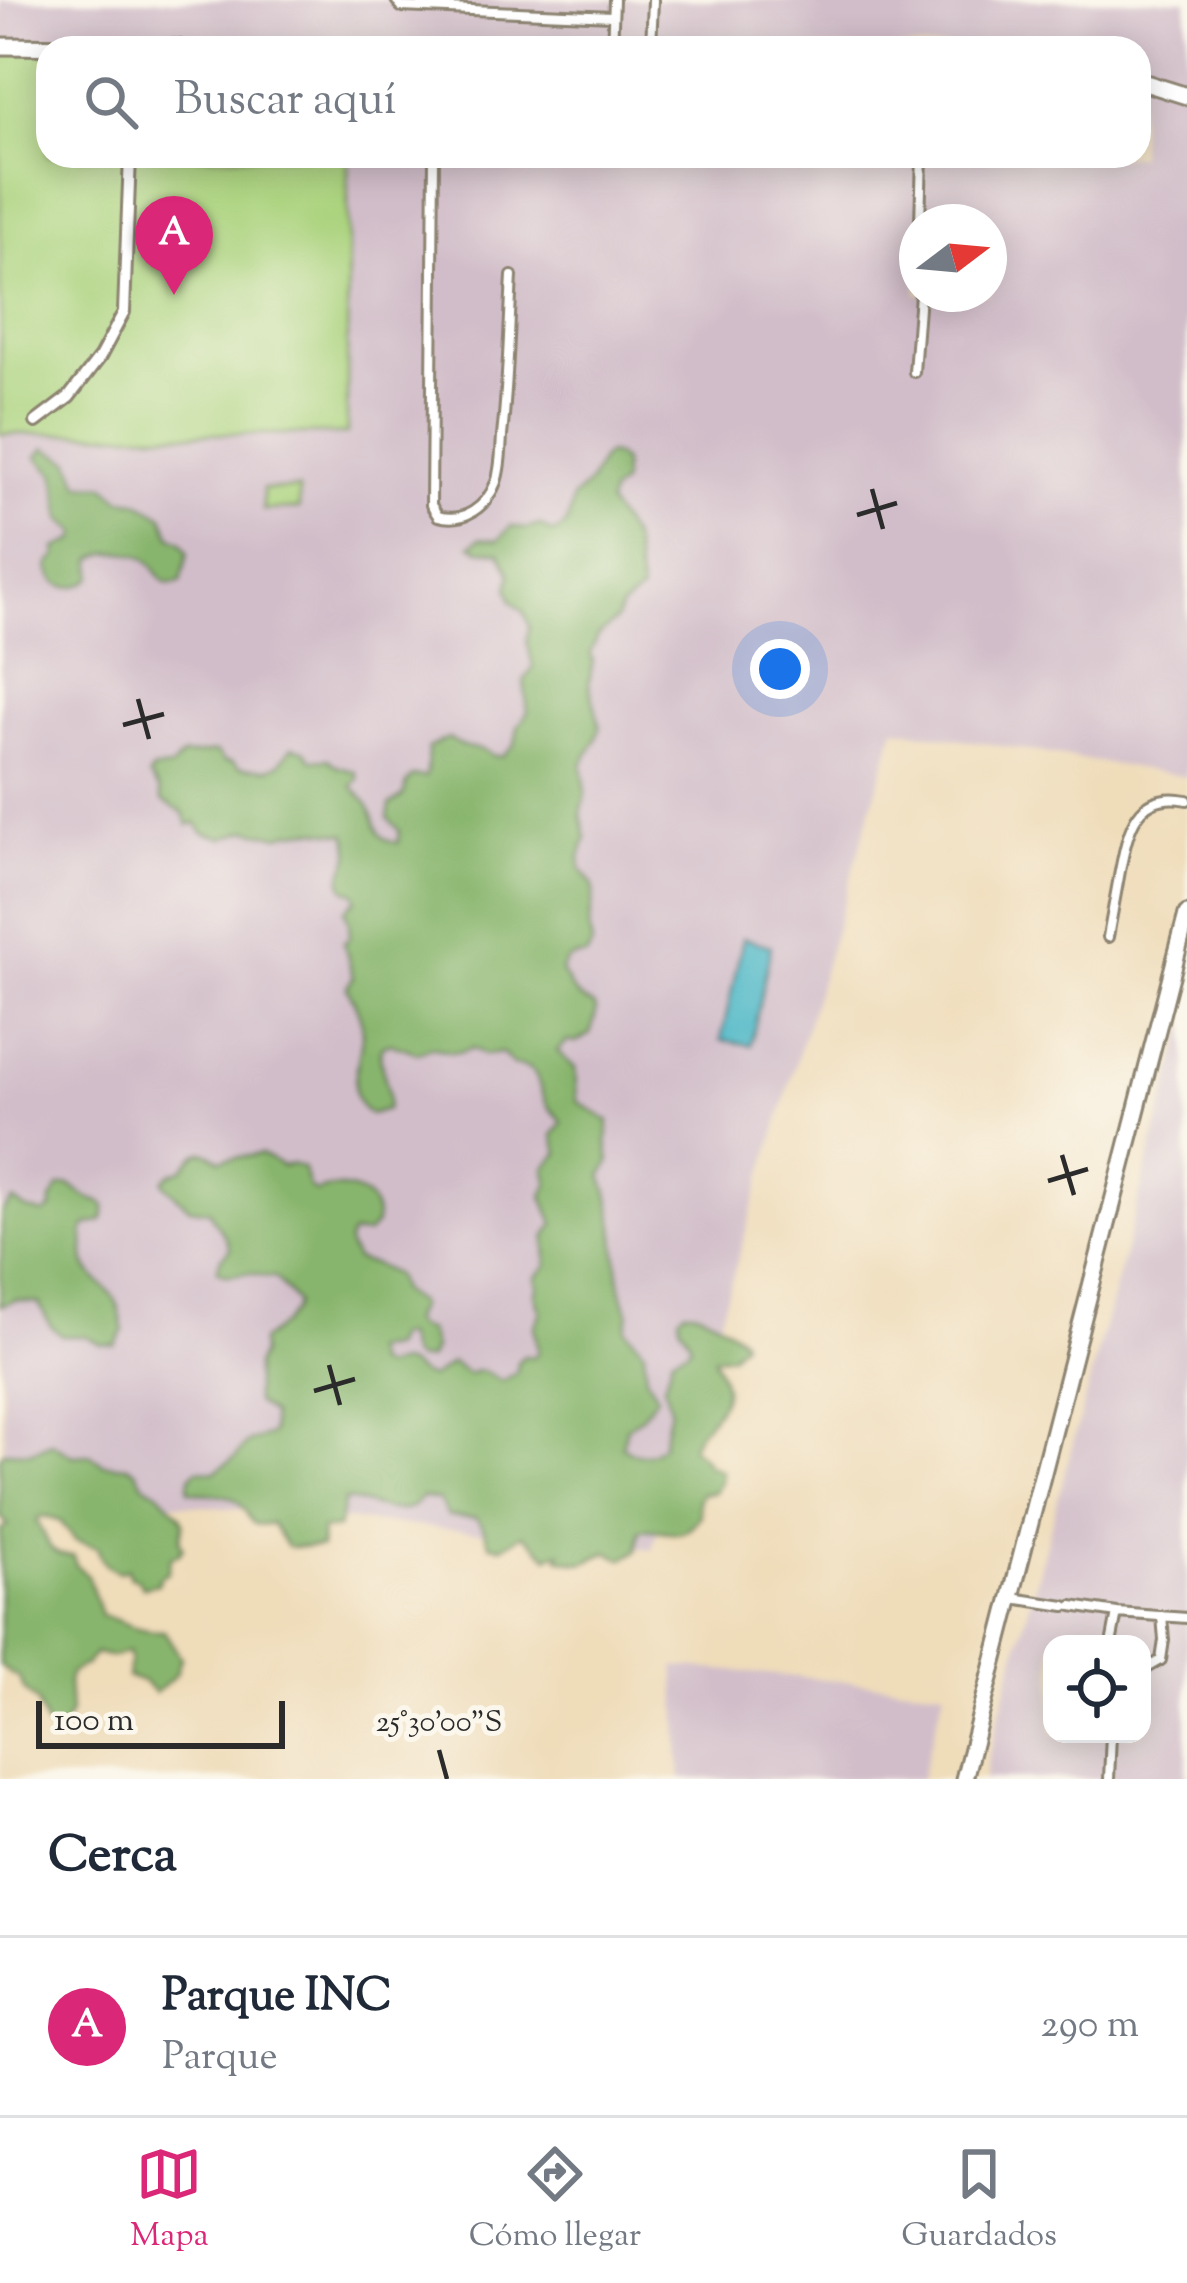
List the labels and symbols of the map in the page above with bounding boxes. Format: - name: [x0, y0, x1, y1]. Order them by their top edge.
- pin: A: [135, 196, 213, 295]
- north arrow: [899, 204, 1007, 312]
- your location: [750, 639, 810, 699]
- scale bar: [36, 1695, 285, 1748]
- text: 25°30'00"S: [376, 1702, 502, 1745]

